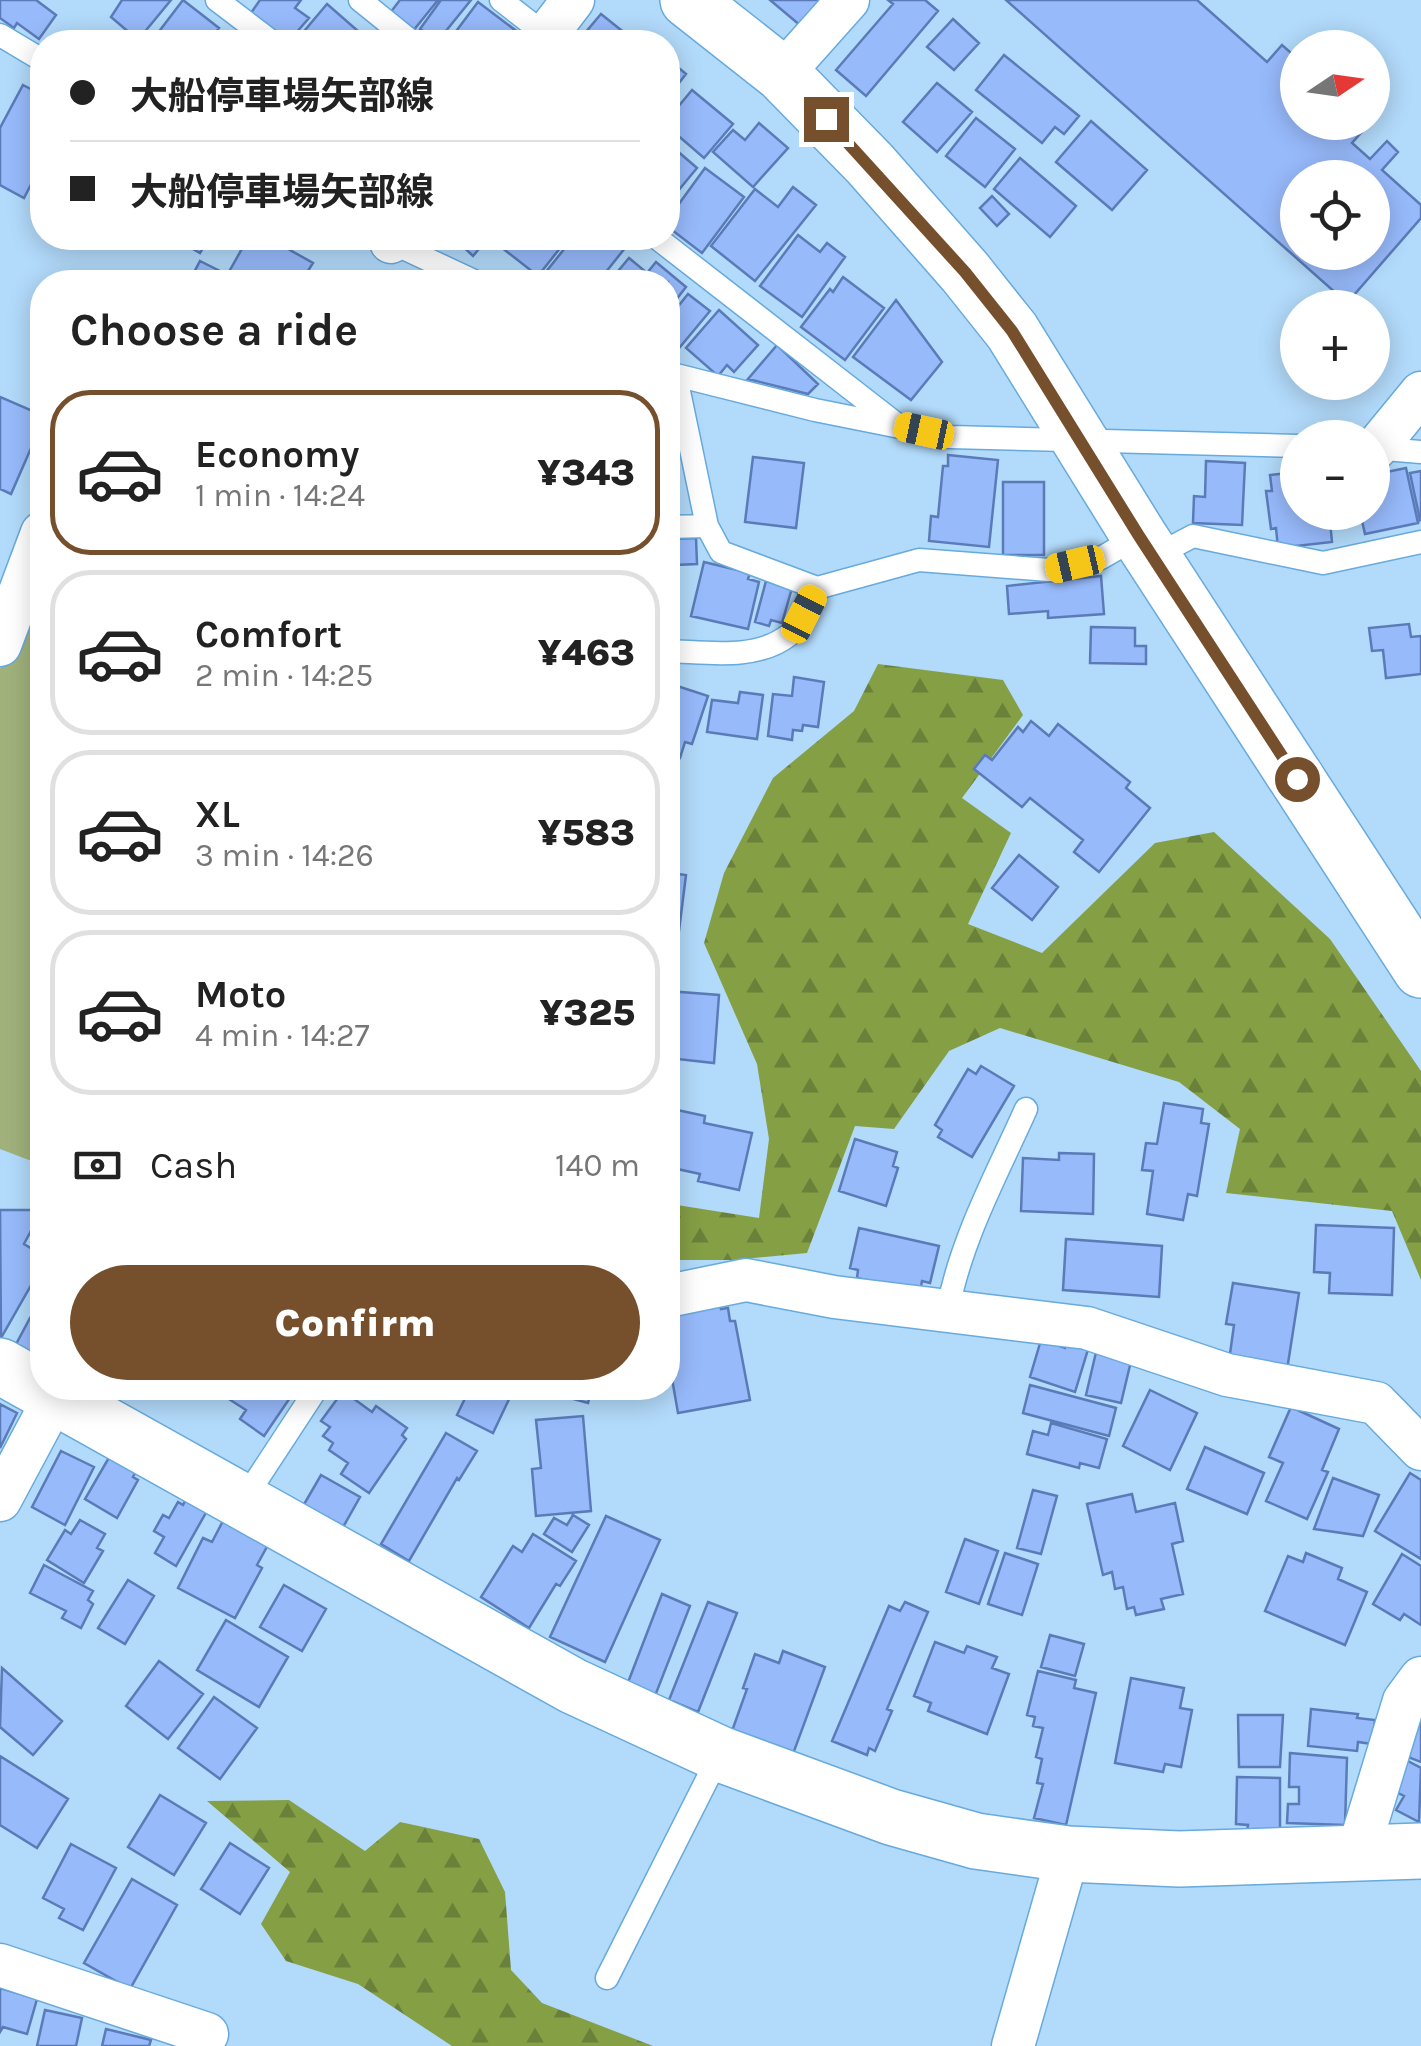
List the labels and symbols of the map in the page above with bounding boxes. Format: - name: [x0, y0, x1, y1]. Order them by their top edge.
- north arrow: [1280, 30, 1390, 140]
- route end: [804, 97, 849, 142]
- car: [892, 410, 956, 452]
- car: [1042, 543, 1108, 585]
- car: [777, 580, 831, 648]
- route start: [1275, 757, 1320, 802]

